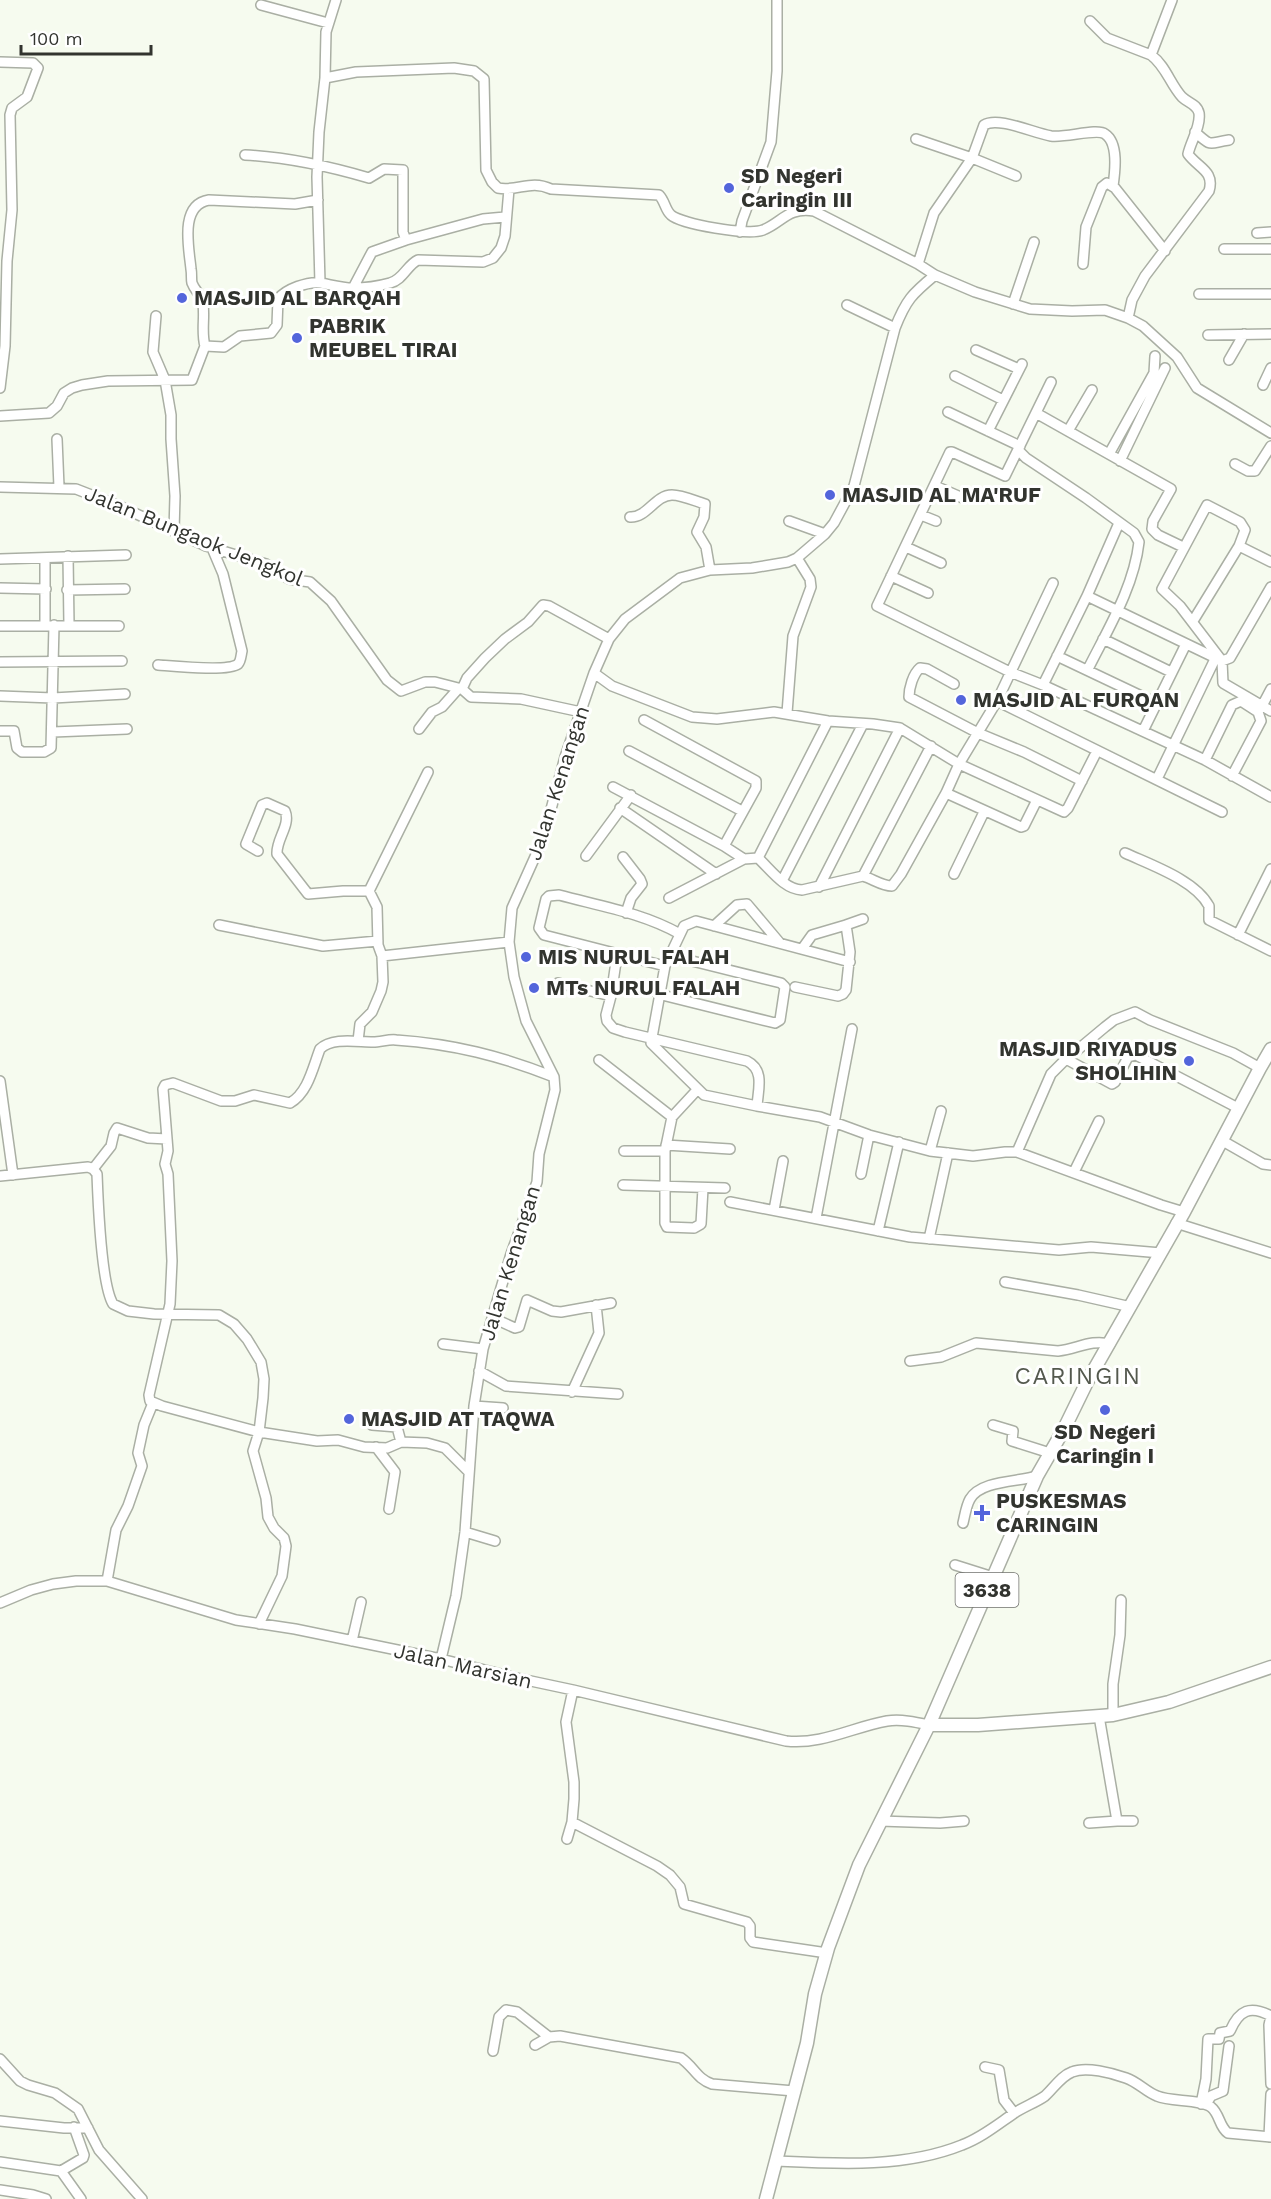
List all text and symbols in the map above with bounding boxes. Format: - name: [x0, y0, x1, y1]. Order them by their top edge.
- scale bar: [21, 18, 152, 56]
- text: 100 m: [30, 28, 83, 49]
- place label: SD Negeri Caringin III: [741, 163, 853, 212]
- marker: SD Negeri Caringin III: [722, 181, 736, 195]
- place label: MASJID AL BARQAH: [194, 285, 401, 310]
- marker: MASJID AL BARQAH: [175, 291, 189, 305]
- place label: PABRIK MEUBEL TIRAI: [309, 313, 457, 362]
- marker: PABRIK MEUBEL TIRAI: [290, 331, 304, 345]
- street label: Jalan Bungaok Jengkol: [81, 480, 308, 591]
- place label: MASJID AL MA'RUF: [842, 482, 1041, 507]
- marker: MASJID AL MA'RUF: [823, 488, 837, 502]
- place label: MASJID AL FURQAN: [973, 687, 1179, 712]
- marker: MASJID AL FURQAN: [954, 693, 968, 707]
- street label: Jalan Kenangan: [521, 703, 594, 863]
- place label: MIS NURUL FALAH: [538, 944, 730, 969]
- marker: MIS NURUL FALAH: [519, 950, 533, 964]
- place label: MTs NURUL FALAH: [546, 975, 740, 1000]
- marker: MTs NURUL FALAH: [527, 981, 541, 995]
- place label: MASJID RIYADUS SHOLIHIN: [999, 1036, 1177, 1085]
- marker: MASJID RIYADUS SHOLIHIN: [1182, 1054, 1196, 1068]
- street label: Jalan Kenangan: [474, 1182, 545, 1343]
- district label: CARINGIN: [1014, 1362, 1142, 1390]
- marker: SD Negeri Caringin I: [1098, 1403, 1112, 1417]
- place label: MASJID AT TAQWA: [361, 1406, 555, 1431]
- marker: MASJID AT TAQWA: [342, 1412, 356, 1426]
- place label: SD Negeri Caringin I: [1054, 1419, 1156, 1468]
- place label: PUSKESMAS CARINGIN: [996, 1488, 1127, 1537]
- marker: PUSKESMAS CARINGIN: [973, 1504, 991, 1522]
- road number: 3638: [956, 1573, 1018, 1607]
- street label: Jalan Marsian: [391, 1637, 535, 1694]

